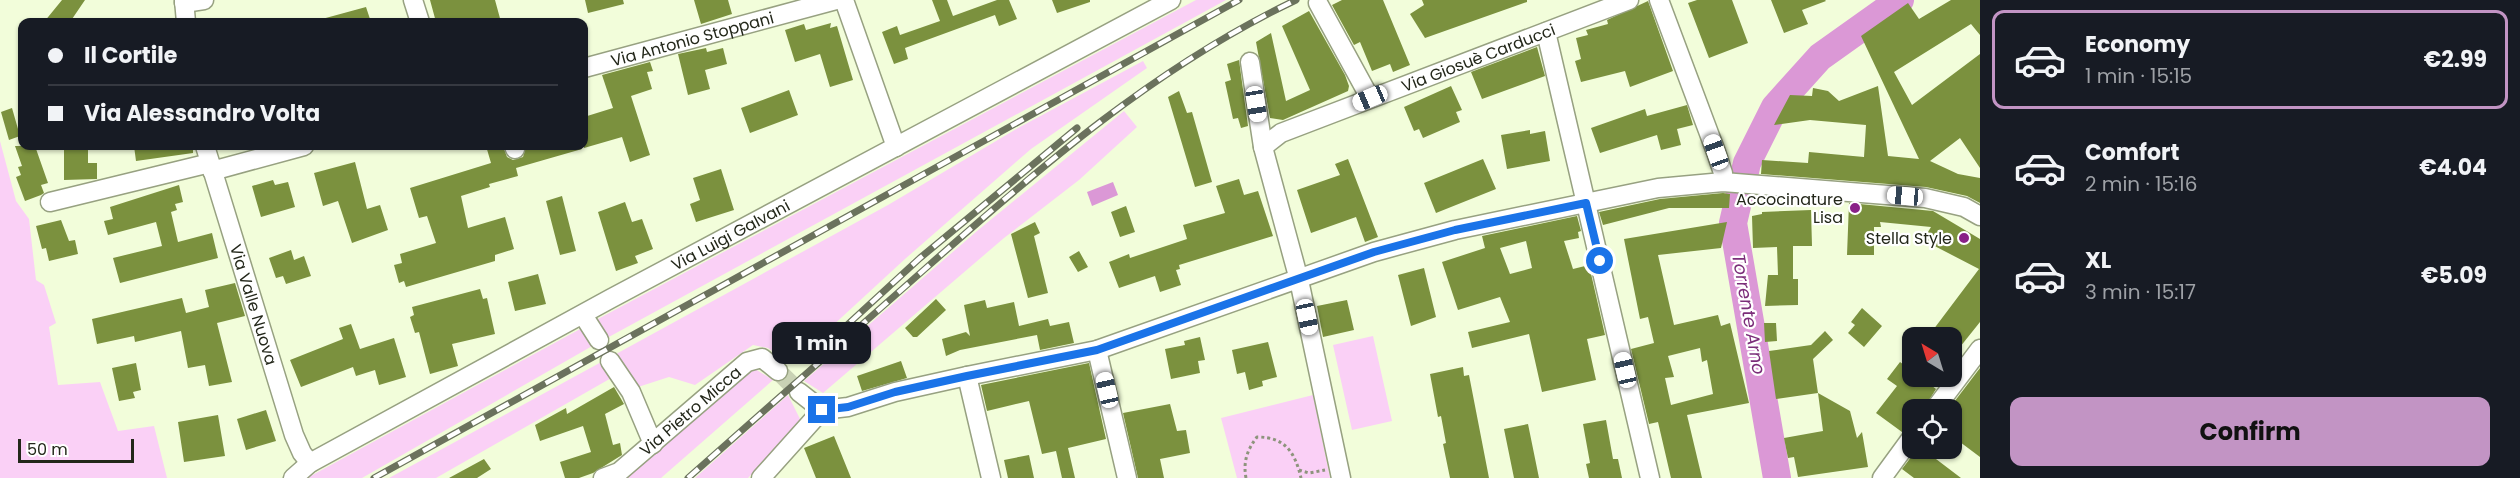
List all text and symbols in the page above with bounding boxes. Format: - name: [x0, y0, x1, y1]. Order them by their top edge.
- street label: Via Antonio Stoppani: [608, 6, 776, 72]
- street label: Via Giosuè Carducci: [1398, 18, 1558, 97]
- text: Economy: [2085, 29, 2190, 60]
- icon: car: [2013, 33, 2067, 87]
- text: Il Cortile: [84, 40, 177, 71]
- text: €2.99: [2424, 44, 2487, 75]
- text: 1 min · 15:15: [2085, 62, 2192, 90]
- car: [1350, 83, 1390, 113]
- car: [1244, 85, 1268, 123]
- text: Via Alessandro Volta: [84, 98, 320, 129]
- car: [1701, 132, 1731, 172]
- text: Comfort: [2085, 137, 2179, 168]
- icon: car: [2013, 141, 2067, 195]
- text: €4.04: [2419, 152, 2487, 183]
- text: 2 min · 15:16: [2085, 170, 2197, 198]
- car: [1886, 185, 1924, 207]
- place label: Accocinature Lisa: [1736, 188, 1843, 229]
- street label: Via Luigi Galvani: [667, 194, 794, 276]
- marker: Accocinature Lisa: [1848, 201, 1862, 215]
- place label: Stella Style: [1866, 227, 1952, 250]
- marker: Stella Style: [1957, 231, 1971, 245]
- street label: Via Valle Nuova: [224, 241, 283, 368]
- text: XL: [2085, 245, 2111, 276]
- route start: [1586, 247, 1613, 274]
- icon: car: [2013, 249, 2067, 303]
- water label: Torrente Arno: [1726, 252, 1772, 376]
- text: €5.09: [2421, 260, 2487, 291]
- text: 3 min · 15:17: [2085, 278, 2196, 306]
- car: [1294, 298, 1320, 336]
- callout: 1 min: [772, 323, 872, 365]
- north arrow: [1902, 327, 1962, 387]
- map controls: [1902, 327, 1962, 459]
- text: 1 min: [795, 329, 848, 357]
- car: [1612, 350, 1638, 390]
- street label: Via Pietro Micca: [634, 361, 746, 461]
- car: [1094, 370, 1120, 410]
- route end: [808, 396, 835, 423]
- button: Confirm: [2010, 397, 2490, 466]
- button: locate: [1902, 399, 1962, 459]
- scale bar: [18, 436, 134, 464]
- text: 50 m: [27, 438, 68, 461]

